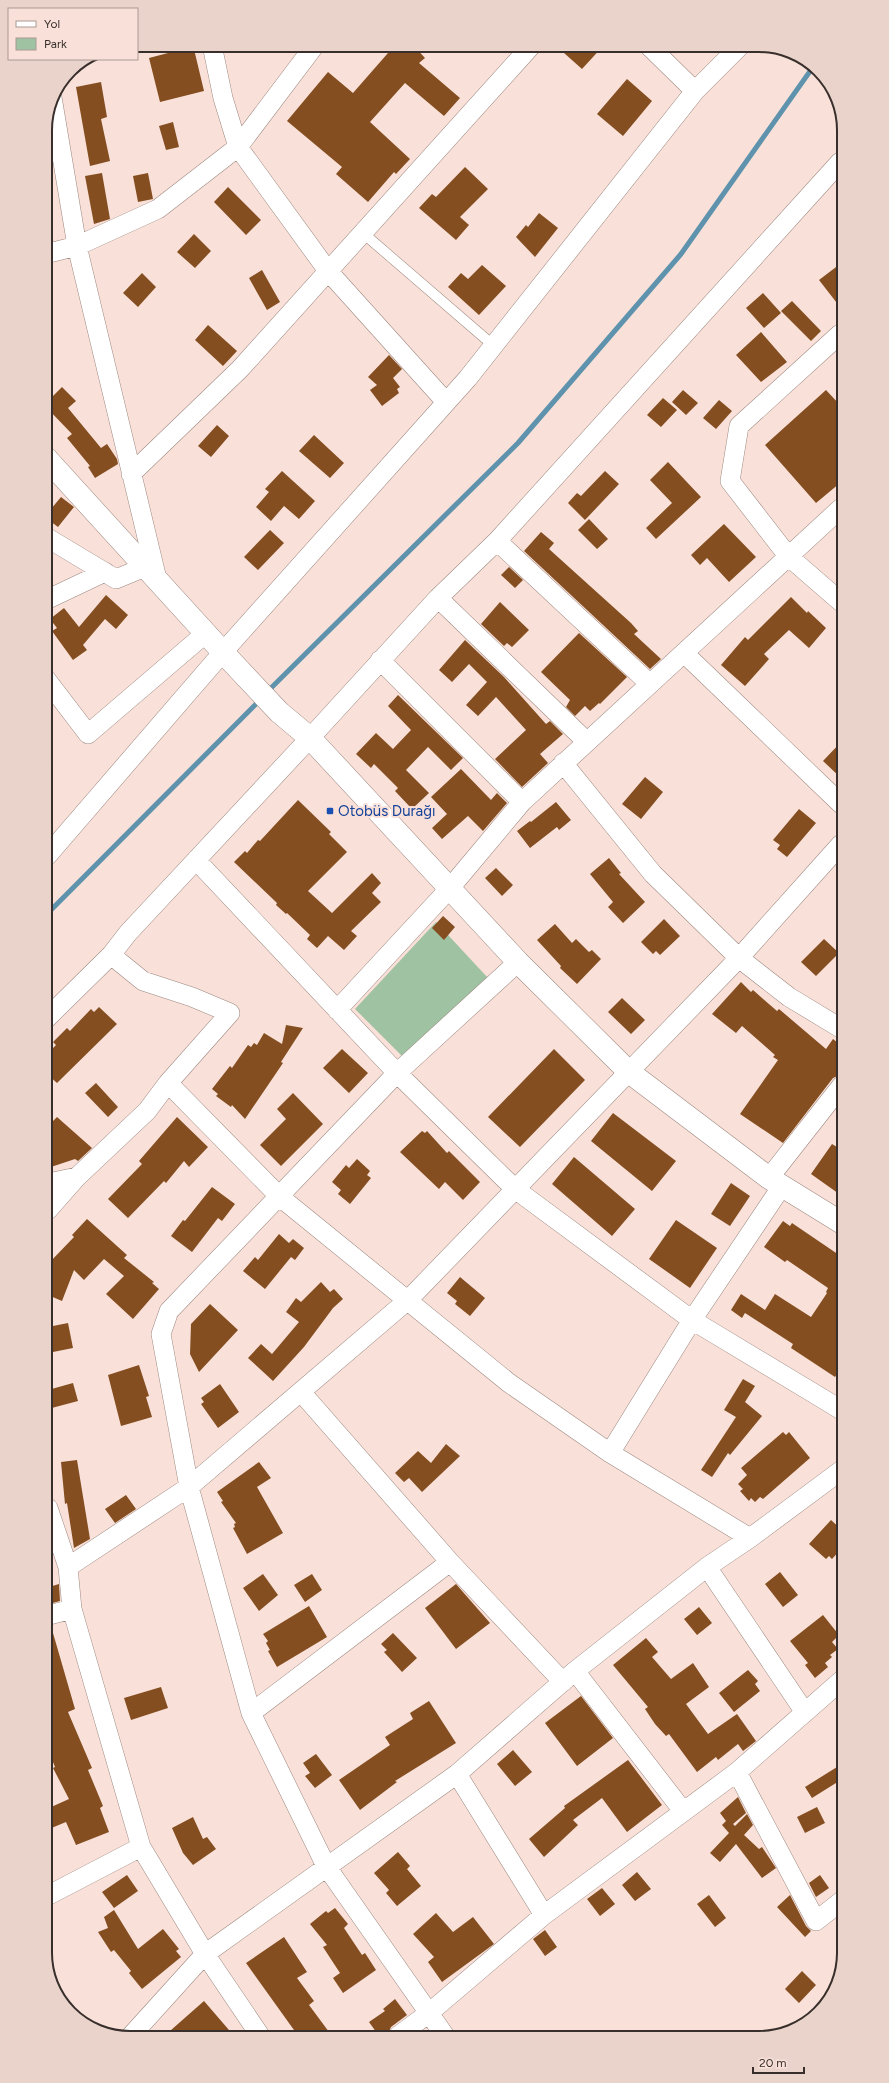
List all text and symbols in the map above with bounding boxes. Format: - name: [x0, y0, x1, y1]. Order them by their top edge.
- legend: [8, 8, 138, 60]
- text: Yol: [44, 17, 60, 31]
- text: Park: [44, 37, 67, 51]
- place label: Otobüs Durağı: [338, 802, 436, 820]
- marker: Otobüs Durağı: [325, 806, 335, 816]
- scale bar: [753, 2049, 804, 2075]
- text: 20 m: [759, 2056, 787, 2070]

